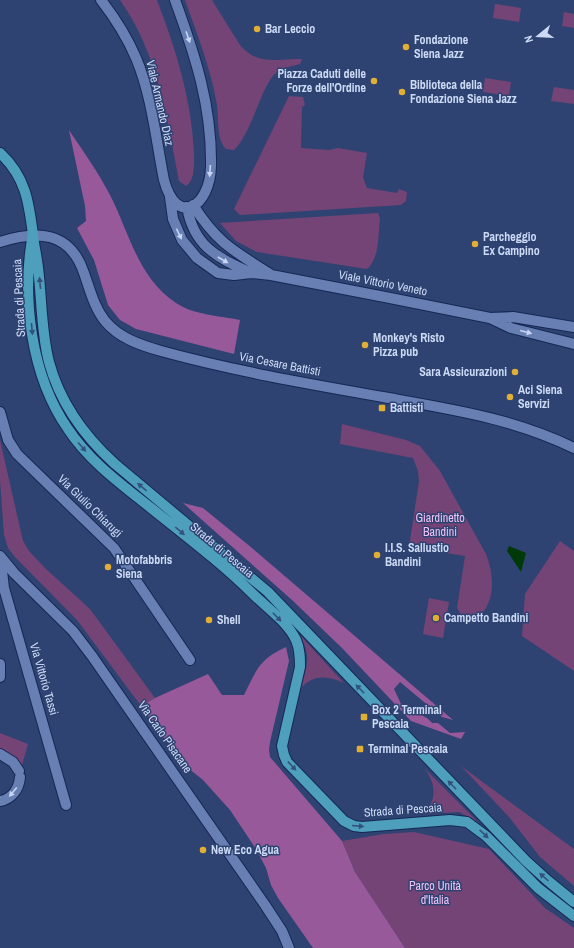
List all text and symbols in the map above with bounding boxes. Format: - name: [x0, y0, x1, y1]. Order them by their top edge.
- north arrow: [518, 16, 558, 56]
- place label: Bar Leccio: [265, 21, 315, 37]
- marker: Bar Leccio: [252, 24, 262, 34]
- one-way arrow: [185, 31, 191, 43]
- place label: Fondazione Siena Jazz: [414, 32, 469, 62]
- text: N: [521, 34, 536, 44]
- marker: Fondazione Siena Jazz: [401, 42, 411, 52]
- street label: Viale Armando Diaz: [142, 59, 178, 147]
- place label: Piazza Caduti delle Forze dell'Ordine: [277, 66, 367, 96]
- marker: Piazza Caduti delle Forze dell'Ordine: [369, 76, 379, 86]
- place label: Biblioteca della Fondazione Siena Jazz: [410, 77, 517, 107]
- marker: Biblioteca della Fondazione Siena Jazz: [397, 87, 407, 97]
- one-way arrow: [207, 165, 214, 177]
- one-way arrow: [176, 229, 182, 240]
- place label: Parcheggio Ex Campino: [483, 229, 540, 259]
- marker: Parcheggio Ex Campino: [470, 239, 480, 249]
- one-way arrow: [217, 256, 229, 263]
- street label: Strada di Pescaia: [9, 258, 29, 337]
- street label: Viale Vittorio Veneto: [337, 267, 429, 299]
- one-way arrow: [36, 277, 43, 289]
- one-way arrow: [29, 323, 35, 335]
- one-way arrow: [520, 329, 532, 335]
- place label: Monkey's Risto Pizza pub: [373, 330, 445, 360]
- marker: Monkey's Risto Pizza pub: [360, 340, 370, 350]
- street label: Via Cesare Battisti: [238, 348, 322, 380]
- place label: Sara Assicurazioni: [419, 364, 507, 380]
- marker: Sara Assicurazioni: [510, 367, 520, 377]
- place label: Aci Siena Servizi: [518, 382, 563, 412]
- marker: Aci Siena Servizi: [505, 392, 515, 402]
- place label: Battisti: [390, 400, 424, 416]
- marker: Battisti: [377, 403, 387, 413]
- one-way arrow: [77, 441, 86, 452]
- street label: Via Giulio Chiarugi: [54, 471, 126, 541]
- one-way arrow: [137, 482, 148, 491]
- park label: Giardinetto Bandini: [415, 510, 465, 540]
- street label: Strada di Pescaia: [187, 519, 258, 582]
- one-way arrow: [174, 527, 185, 536]
- place label: I.I.S. Sallustio Bandini: [385, 540, 449, 570]
- marker: I.I.S. Sallustio Bandini: [372, 550, 382, 560]
- place label: Motofabbris Siena: [116, 552, 173, 582]
- marker: Motofabbris Siena: [103, 562, 113, 572]
- place label: Campetto Bandini: [444, 610, 528, 626]
- place label: Shell: [217, 612, 241, 628]
- one-way arrow: [272, 612, 282, 622]
- marker: Campetto Bandini: [431, 613, 441, 623]
- marker: Shell: [204, 615, 214, 625]
- street label: Via Vittorio Tassi: [26, 641, 62, 717]
- one-way arrow: [355, 684, 365, 694]
- street label: Via Carlo Pisacane: [134, 698, 196, 776]
- place label: Box 2 Terminal Pescaia: [372, 702, 442, 732]
- marker: Box 2 Terminal Pescaia: [359, 712, 369, 722]
- place label: Terminal Pescaia: [368, 741, 448, 757]
- marker: Terminal Pescaia: [355, 744, 365, 754]
- one-way arrow: [287, 761, 296, 771]
- one-way arrow: [447, 780, 457, 790]
- one-way arrow: [9, 787, 18, 798]
- street label: Strada di Pescaia: [363, 799, 443, 821]
- one-way arrow: [352, 822, 364, 829]
- one-way arrow: [479, 829, 488, 838]
- place label: New Eco Agua: [211, 842, 280, 858]
- marker: New Eco Agua: [198, 845, 208, 855]
- one-way arrow: [538, 873, 549, 882]
- park label: Parco Unità d'Italia: [409, 878, 462, 908]

